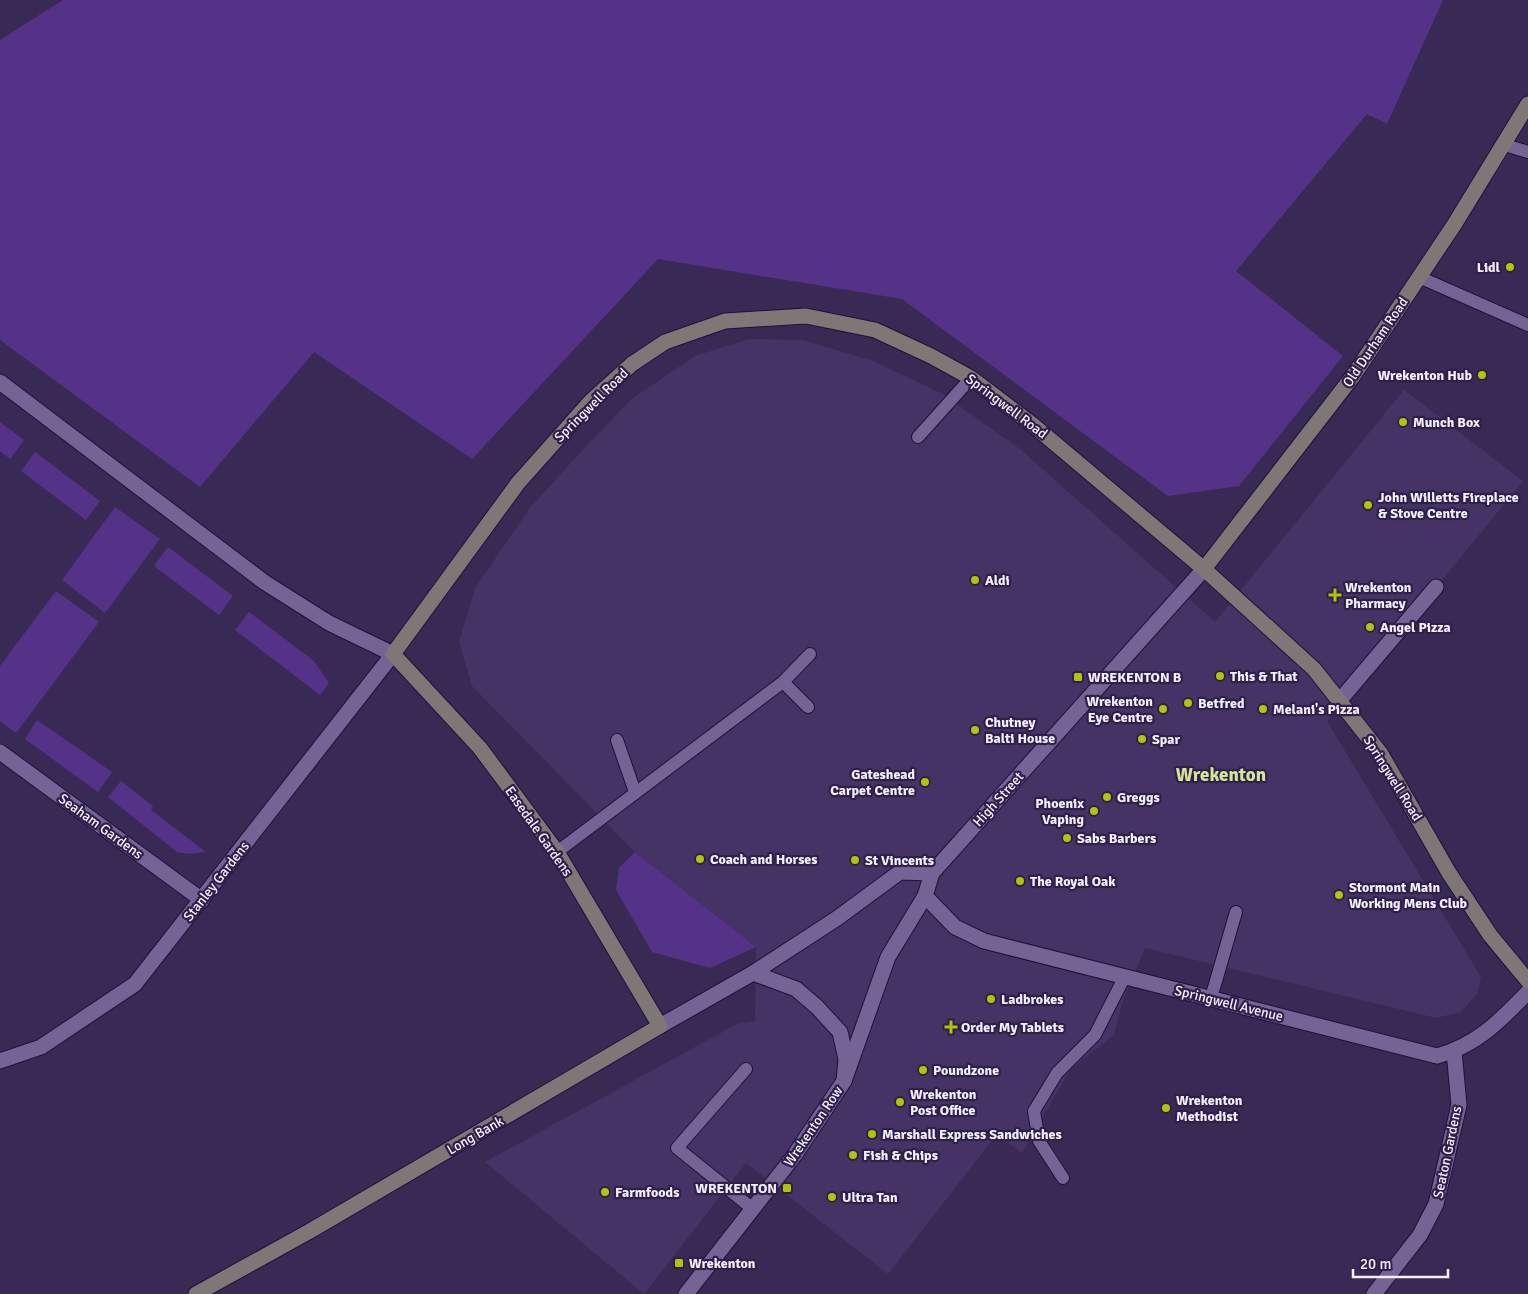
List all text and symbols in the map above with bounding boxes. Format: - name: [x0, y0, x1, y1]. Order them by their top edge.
- place label: Lidl: [1477, 259, 1501, 276]
- marker: Lidl: [1504, 261, 1516, 273]
- street label: Old Durham Road: [1339, 294, 1412, 390]
- street label: Springwell Road: [551, 365, 632, 446]
- place label: Wrekenton Hub: [1378, 367, 1473, 384]
- marker: Wrekenton Hub: [1476, 369, 1488, 381]
- street label: Springwell Road: [963, 370, 1051, 443]
- place label: Munch Box: [1413, 414, 1480, 431]
- marker: Munch Box: [1397, 416, 1409, 428]
- place label: John Willetts Fireplace & Stove Centre: [1378, 489, 1519, 522]
- marker: John Willetts Fireplace & Stove Centre: [1362, 499, 1374, 511]
- place label: Aldi: [985, 572, 1010, 589]
- marker: Aldi: [969, 574, 981, 586]
- place label: Wrekenton Pharmacy: [1345, 579, 1412, 612]
- marker: Wrekenton Pharmacy: [1329, 589, 1341, 601]
- place label: Angel Pizza: [1380, 619, 1451, 636]
- marker: Angel Pizza: [1364, 621, 1376, 633]
- place label: This & That: [1230, 668, 1298, 685]
- place label: WREKENTON B: [1088, 669, 1182, 686]
- marker: This & That: [1214, 670, 1226, 682]
- marker: WREKENTON B: [1072, 671, 1084, 683]
- place label: Wrekenton Eye Centre: [1086, 693, 1153, 726]
- place label: Betfred: [1198, 695, 1245, 712]
- marker: Betfred: [1182, 697, 1194, 709]
- place label: Melani's Pizza: [1273, 701, 1360, 718]
- marker: Wrekenton Eye Centre: [1157, 703, 1169, 715]
- marker: Melani's Pizza: [1257, 703, 1269, 715]
- place label: Chutney Balti House: [985, 714, 1055, 747]
- marker: Chutney Balti House: [969, 724, 981, 736]
- place label: Spar: [1152, 731, 1181, 748]
- street label: Springwell Road: [1360, 732, 1426, 824]
- marker: Spar: [1136, 733, 1148, 745]
- district label: Wrekenton: [1176, 763, 1266, 787]
- place label: Gateshead Carpet Centre: [830, 766, 915, 799]
- street label: High Street: [969, 768, 1027, 830]
- marker: Gateshead Carpet Centre: [919, 776, 931, 788]
- street label: Easedale Gardens: [501, 783, 576, 880]
- place label: Greggs: [1117, 789, 1160, 806]
- street label: Seaham Gardens: [55, 790, 146, 863]
- marker: Greggs: [1101, 791, 1113, 803]
- place label: Phoenix Vaping: [1035, 795, 1084, 828]
- marker: Phoenix Vaping: [1088, 805, 1100, 817]
- place label: Sabs Barbers: [1077, 830, 1156, 847]
- marker: Sabs Barbers: [1061, 832, 1073, 844]
- street label: Stanley Gardens: [180, 838, 253, 925]
- place label: Coach and Horses: [710, 851, 818, 868]
- place label: St Vincents: [865, 852, 934, 869]
- marker: Coach and Horses: [694, 853, 706, 865]
- marker: St Vincents: [849, 854, 861, 866]
- place label: The Royal Oak: [1030, 873, 1116, 890]
- marker: The Royal Oak: [1014, 875, 1026, 887]
- place label: Stormont Main Working Mens Club: [1349, 879, 1468, 912]
- marker: Stormont Main Working Mens Club: [1333, 889, 1345, 901]
- street label: Springwell Avenue: [1173, 982, 1285, 1025]
- place label: Ladbrokes: [1001, 991, 1063, 1008]
- marker: Ladbrokes: [985, 993, 997, 1005]
- place label: Order My Tablets: [961, 1019, 1064, 1036]
- marker: Order My Tablets: [945, 1021, 957, 1033]
- place label: Poundzone: [933, 1062, 999, 1079]
- marker: Poundzone: [917, 1064, 929, 1076]
- street label: Wrekenton Row: [780, 1083, 847, 1170]
- place label: Wrekenton Post Office: [910, 1086, 977, 1119]
- place label: Wrekenton Methodist: [1176, 1092, 1243, 1125]
- marker: Wrekenton Post Office: [894, 1096, 906, 1108]
- marker: Wrekenton Methodist: [1160, 1102, 1172, 1114]
- street label: Seaton Gardens: [1429, 1104, 1466, 1200]
- street label: Long Bank: [444, 1112, 507, 1158]
- place label: Marshall Express Sandwiches: [882, 1126, 1062, 1143]
- marker: Marshall Express Sandwiches: [866, 1128, 878, 1140]
- place label: Fish & Chips: [863, 1147, 938, 1164]
- marker: Fish & Chips: [847, 1149, 859, 1161]
- place label: WREKENTON: [695, 1180, 777, 1197]
- marker: WREKENTON: [781, 1182, 793, 1194]
- place label: Farmfoods: [615, 1184, 679, 1201]
- marker: Farmfoods: [599, 1186, 611, 1198]
- place label: Ultra Tan: [842, 1189, 898, 1206]
- marker: Ultra Tan: [826, 1191, 838, 1203]
- scale bar: [1353, 1246, 1448, 1278]
- place label: Wrekenton: [689, 1255, 756, 1272]
- text: 20 m: [1360, 1255, 1391, 1273]
- marker: Wrekenton: [673, 1257, 685, 1269]

